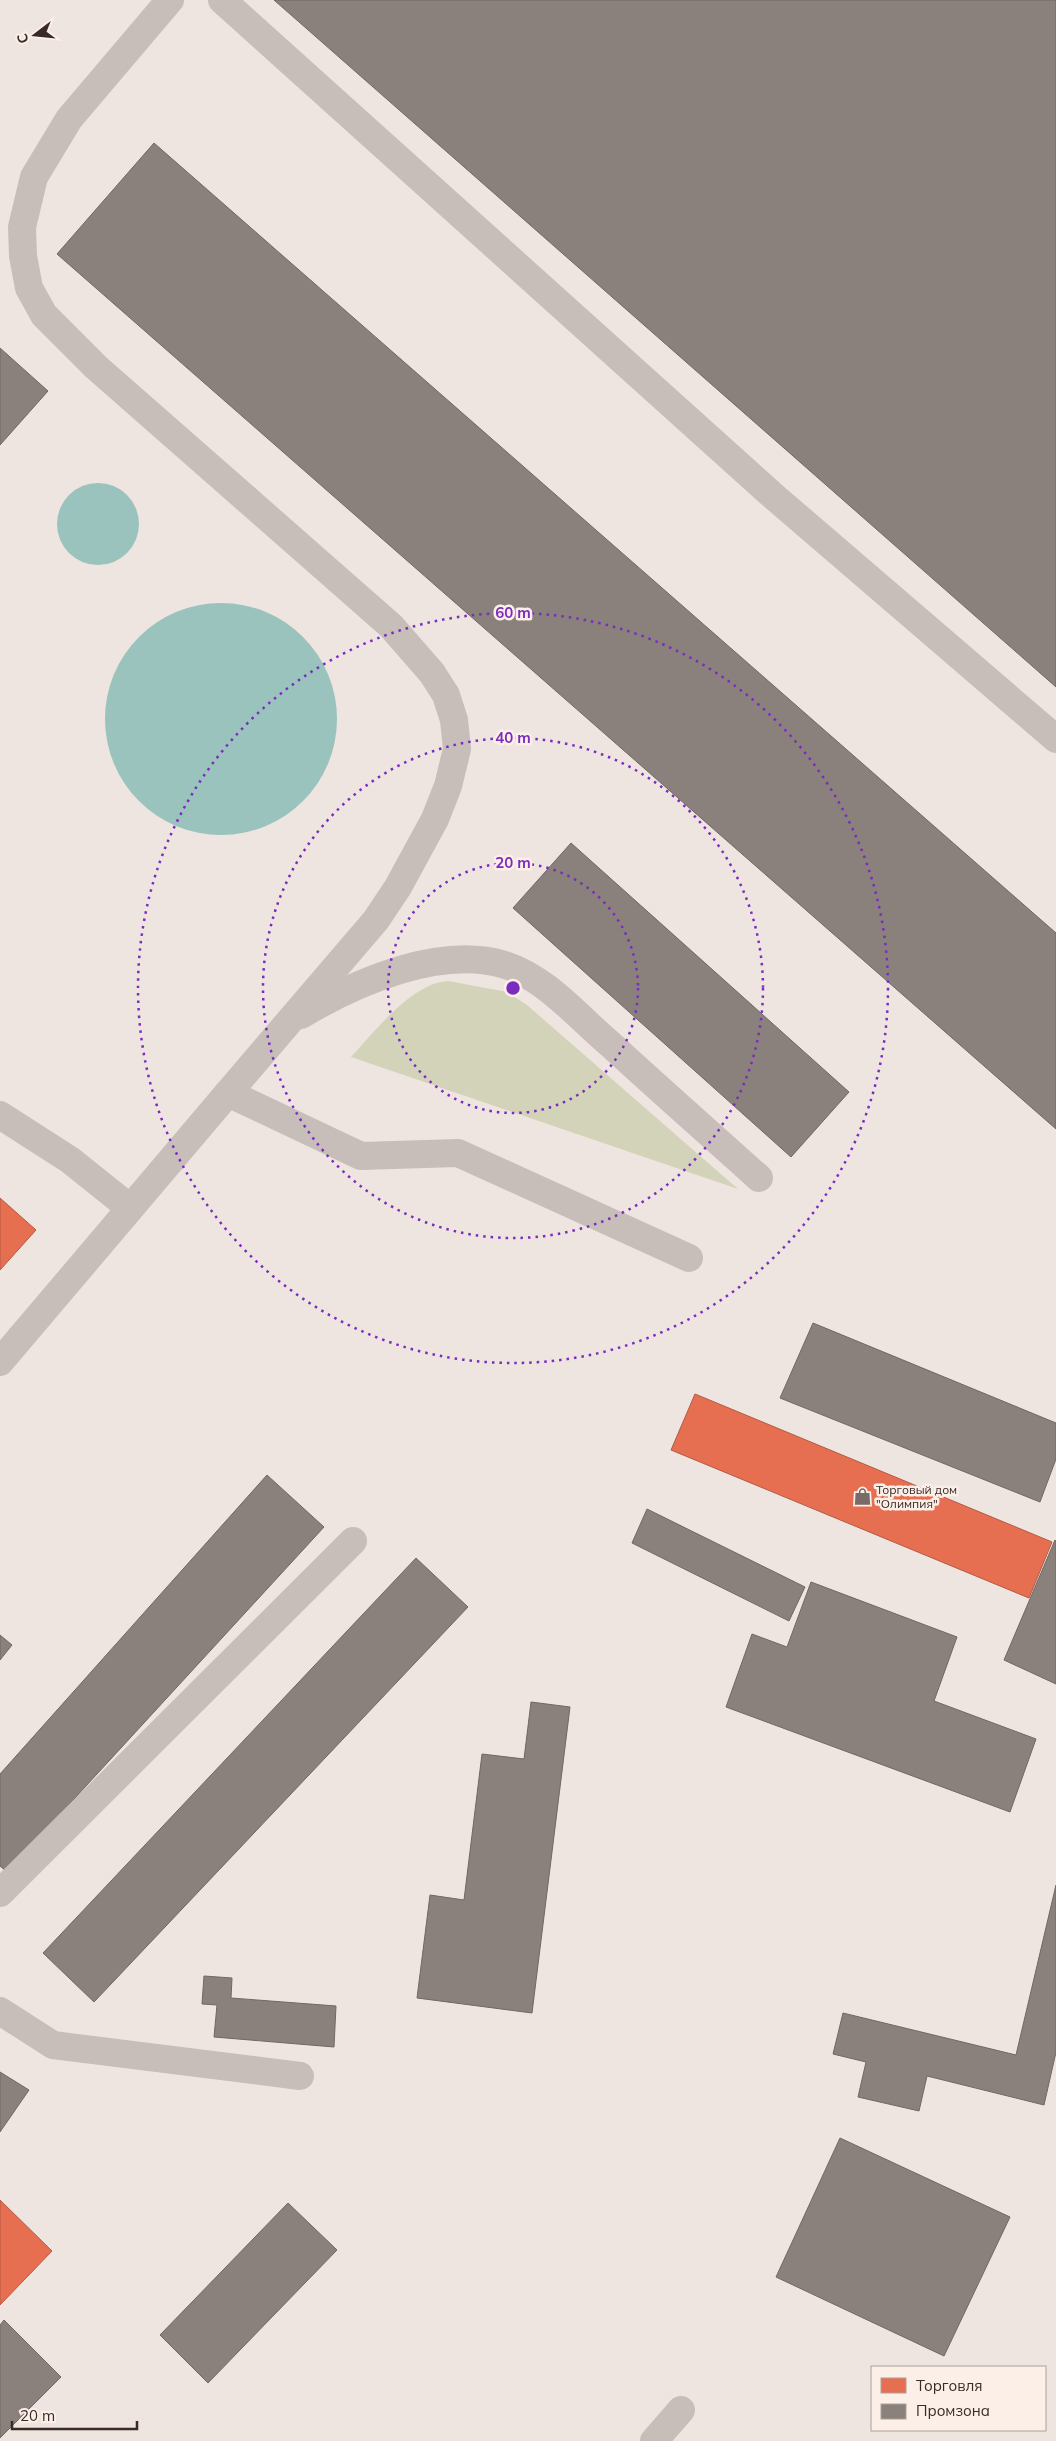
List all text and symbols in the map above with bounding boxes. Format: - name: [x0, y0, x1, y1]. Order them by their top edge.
- north arrow: [10, 10, 60, 60]
- text: С: [13, 31, 32, 46]
- text: 60 m: [495, 603, 531, 622]
- text: 40 m: [495, 728, 531, 747]
- text: 20 m: [495, 853, 531, 872]
- centre of rings: [504, 979, 522, 997]
- place label: Торговый дом "Олимпия": [876, 1482, 957, 1511]
- shop icon: Торговый дом "Олимпия": [852, 1486, 872, 1506]
- legend: [871, 2366, 1046, 2431]
- text: Торговля: [916, 2376, 983, 2395]
- scale bar: [12, 2398, 138, 2430]
- text: Промзона: [916, 2401, 990, 2420]
- text: 20 m: [20, 2406, 55, 2425]

